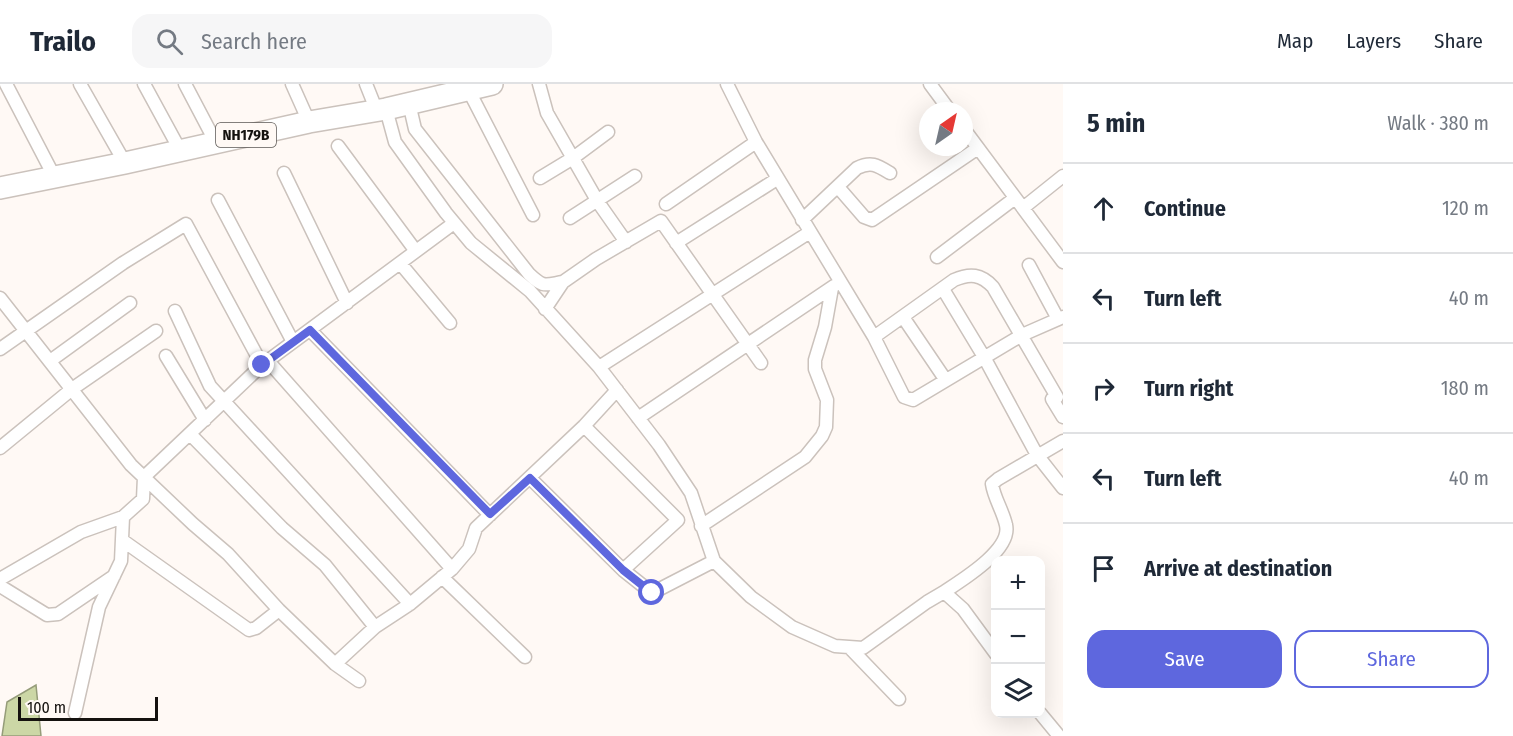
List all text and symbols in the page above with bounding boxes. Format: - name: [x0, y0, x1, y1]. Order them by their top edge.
- search box: [132, 14, 552, 68]
- text: Trailo: [30, 25, 96, 58]
- icon: search: [153, 25, 186, 58]
- text: Search here: [201, 28, 307, 55]
- text: Map: [1277, 28, 1313, 54]
- text: Layers: [1346, 28, 1401, 54]
- text: Share: [1434, 28, 1483, 54]
- north arrow: [919, 102, 973, 156]
- text: 5 min: [1087, 108, 1145, 139]
- text: Walk · 380 m: [1387, 111, 1489, 135]
- road number: NH179B: [216, 123, 276, 147]
- icon: ahead: [1087, 192, 1120, 225]
- text: Continue: [1144, 195, 1226, 222]
- text: 120 m: [1442, 196, 1489, 220]
- icon: left: [1087, 282, 1120, 315]
- text: Turn left: [1144, 285, 1222, 312]
- text: 40 m: [1449, 286, 1489, 310]
- route end: [248, 351, 274, 377]
- icon: right: [1087, 372, 1120, 405]
- text: Turn right: [1144, 375, 1233, 402]
- text: 180 m: [1441, 376, 1489, 400]
- icon: left: [1087, 462, 1120, 495]
- text: Turn left: [1144, 465, 1222, 492]
- text: 40 m: [1449, 466, 1489, 490]
- icon: arrive: [1087, 552, 1120, 585]
- text: Arrive at destination: [1144, 555, 1332, 582]
- map controls: [991, 556, 1045, 718]
- button: +: [991, 556, 1045, 610]
- route start: [638, 579, 664, 605]
- button: −: [991, 610, 1045, 664]
- button: Save: [1087, 630, 1282, 688]
- button: Share: [1294, 630, 1489, 688]
- button: layers: [991, 664, 1045, 718]
- scale bar: [18, 694, 158, 722]
- text: 100 m: [27, 698, 66, 717]

